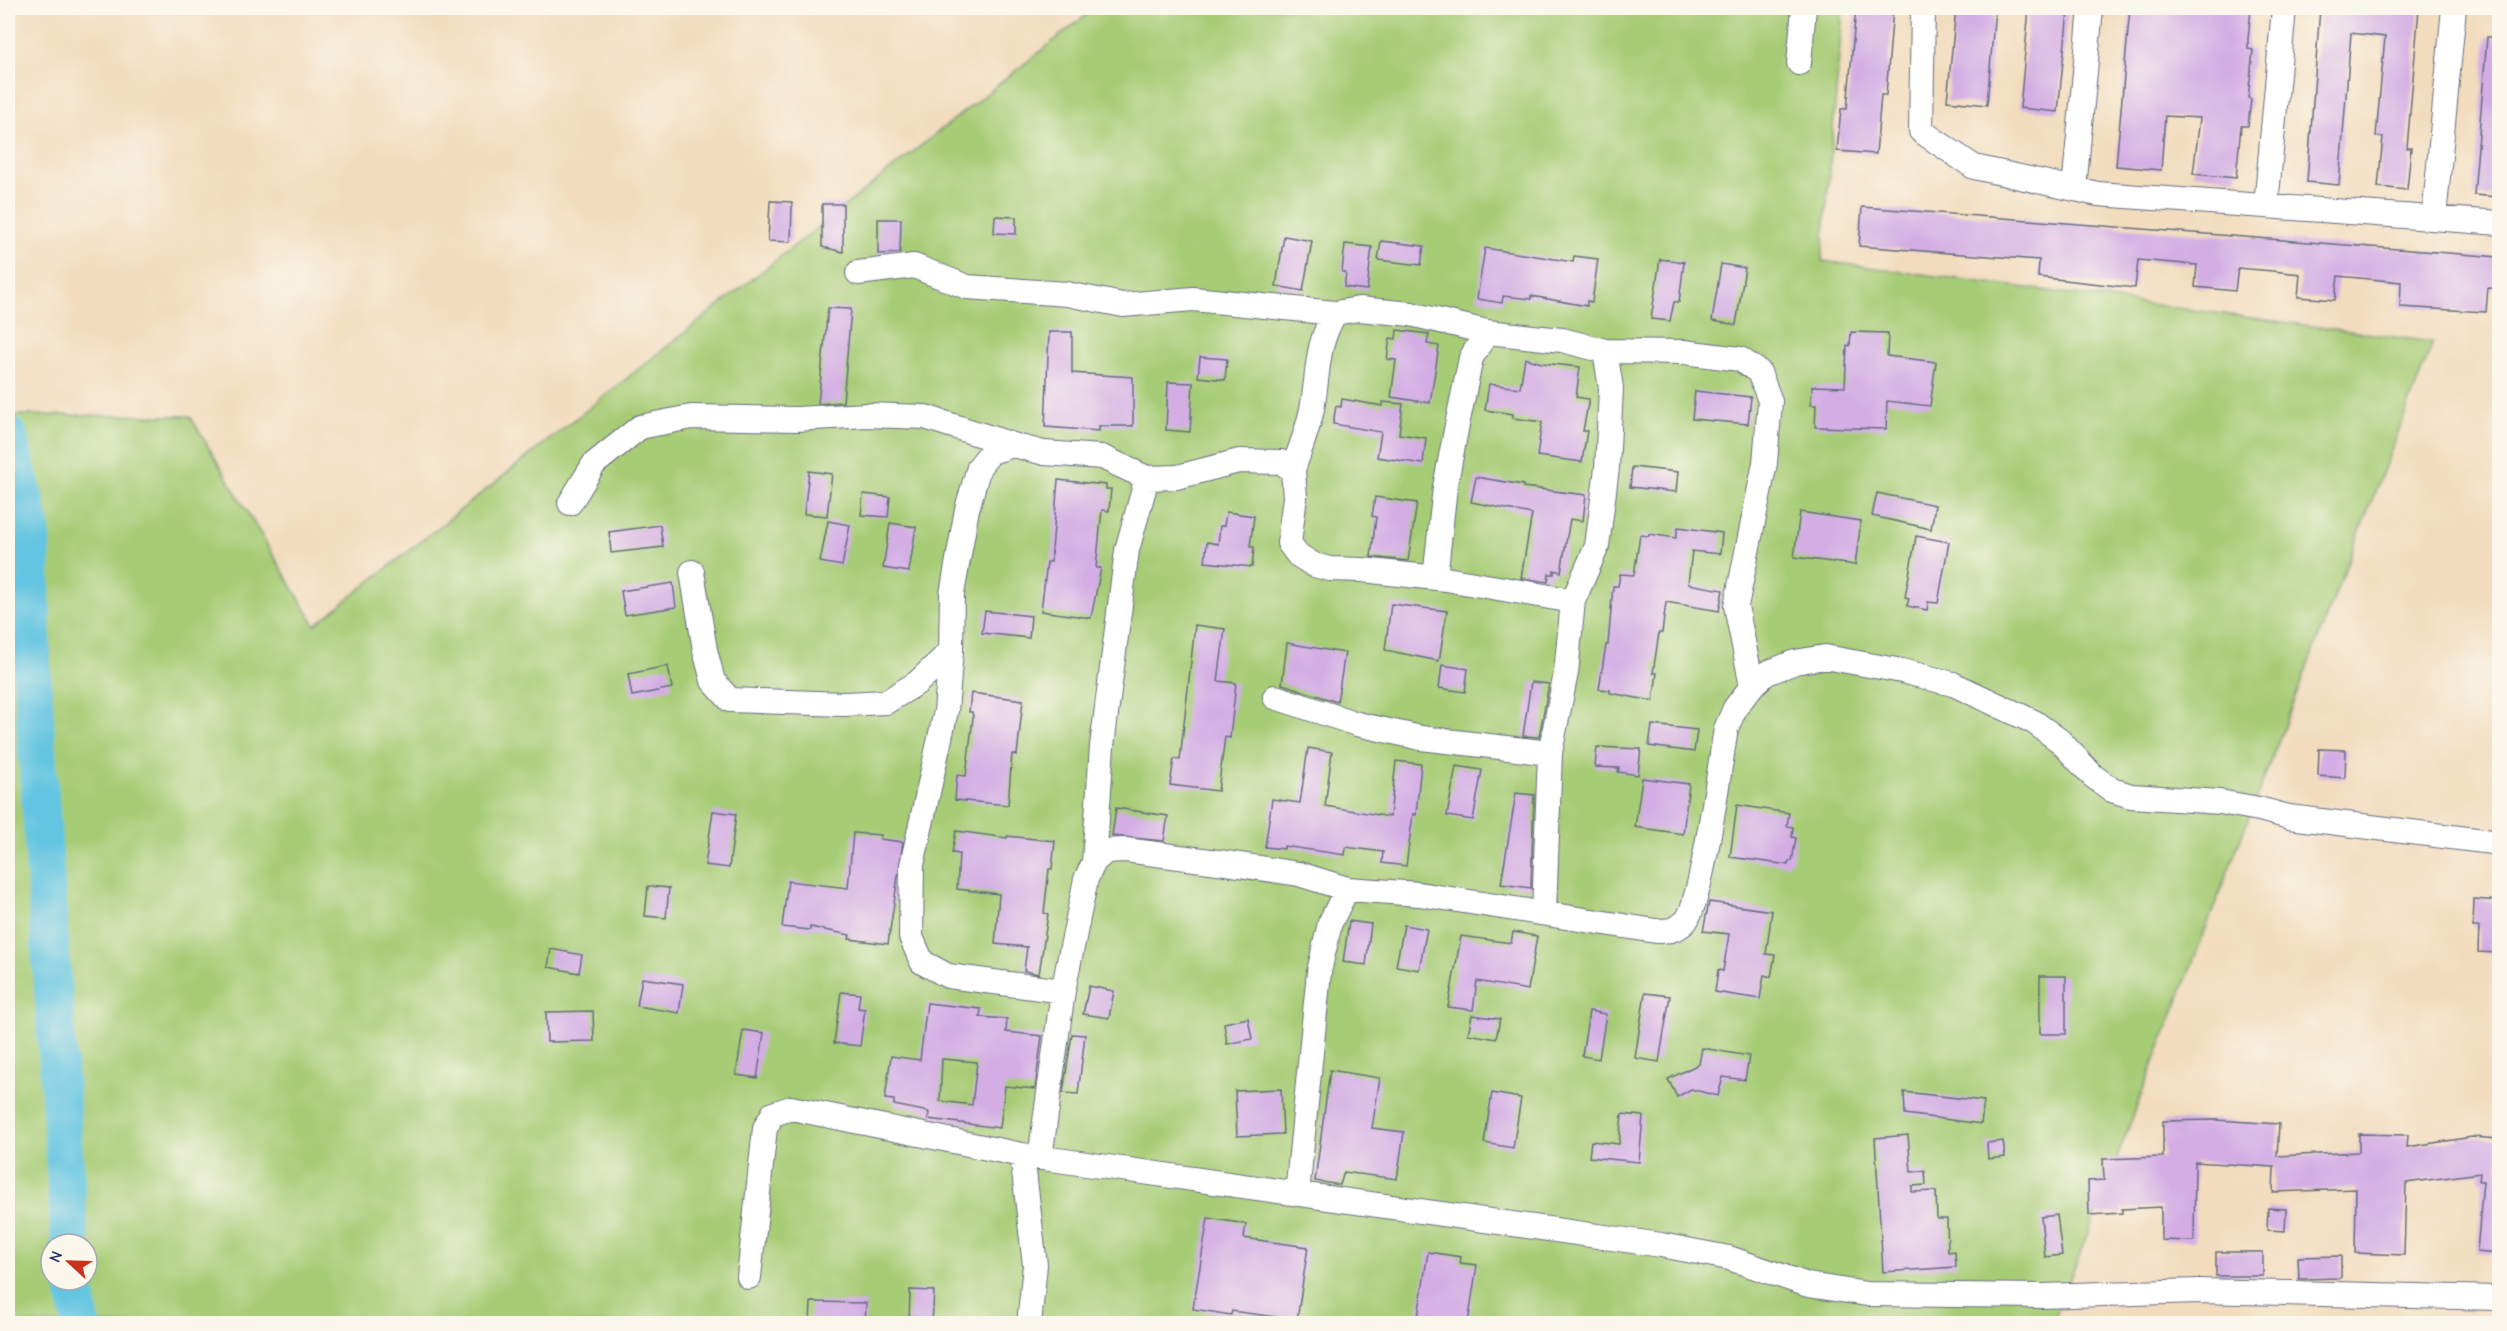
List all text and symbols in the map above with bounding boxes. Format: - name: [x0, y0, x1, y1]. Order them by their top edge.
- north arrow: [39, 1232, 99, 1292]
- text: N: [46, 1249, 66, 1265]

